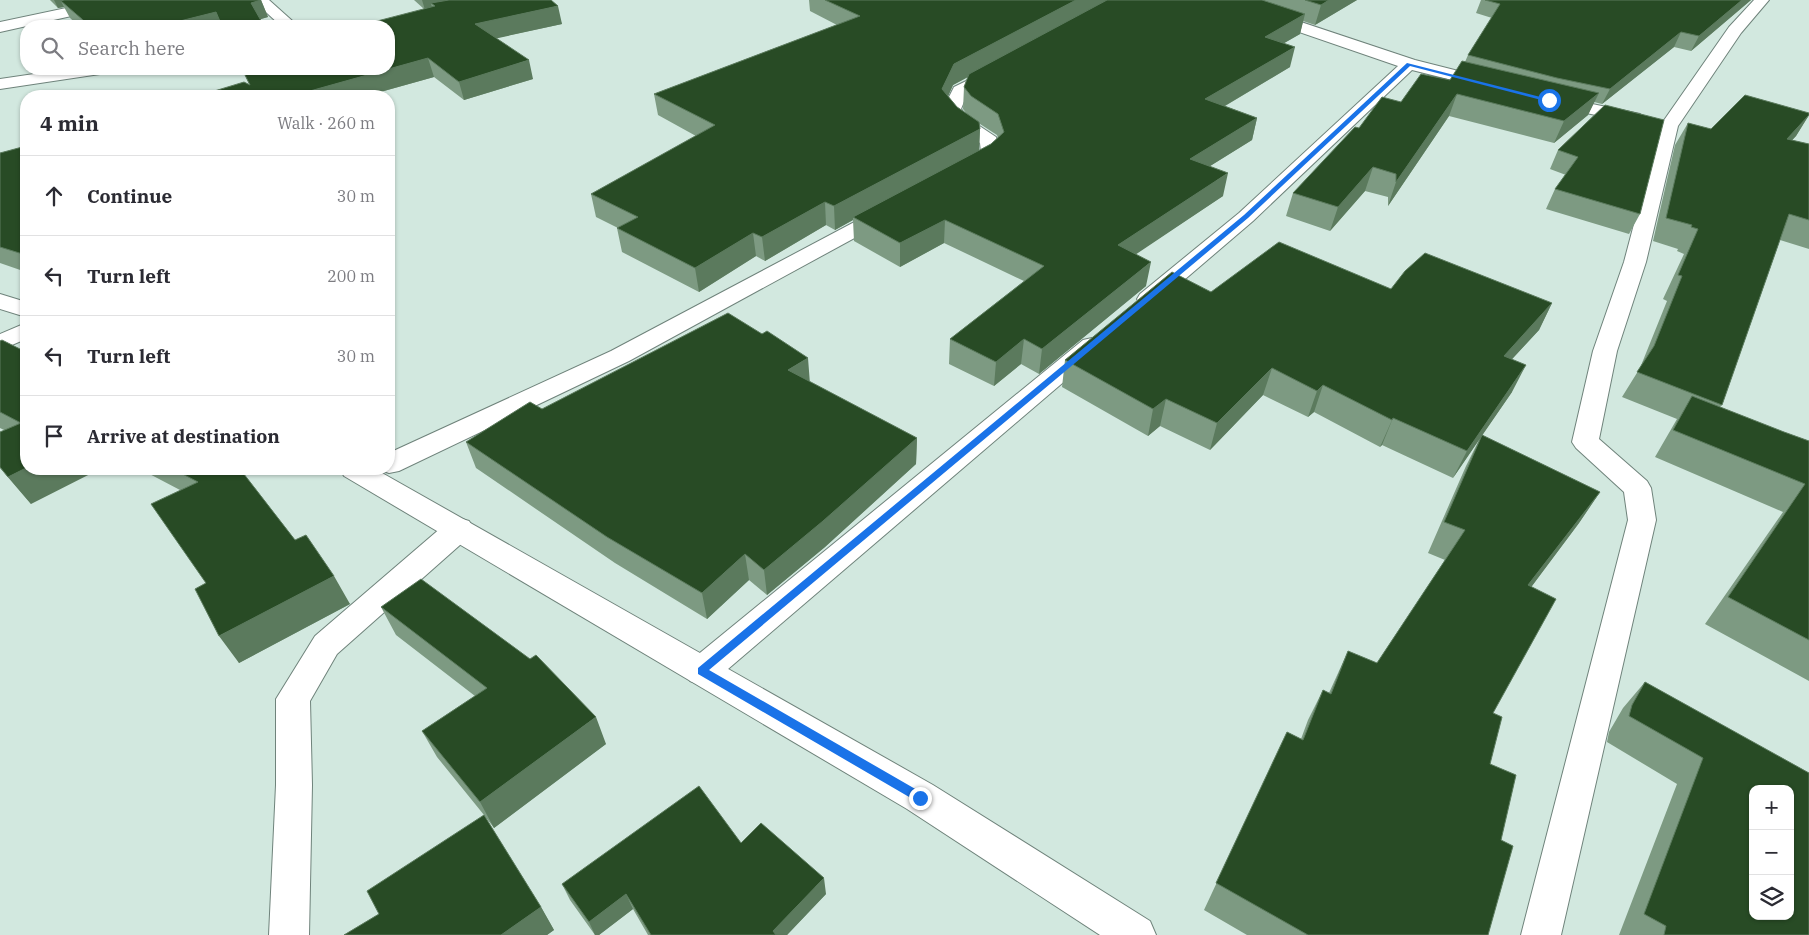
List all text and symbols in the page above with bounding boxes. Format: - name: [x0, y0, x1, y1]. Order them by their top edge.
- search box: [20, 20, 395, 75]
- icon: search: [38, 34, 66, 62]
- text: Search here: [78, 36, 185, 60]
- route start: [1538, 89, 1561, 112]
- text: 4 min: [40, 109, 99, 137]
- text: Walk · 260 m: [277, 113, 375, 133]
- icon: ahead: [40, 182, 68, 210]
- text: Continue: [87, 184, 172, 208]
- text: 30 m: [337, 186, 375, 206]
- icon: left: [40, 262, 68, 290]
- text: Turn left: [87, 264, 170, 288]
- text: 200 m: [327, 266, 375, 286]
- icon: left: [40, 342, 68, 370]
- text: Turn left: [87, 344, 170, 368]
- text: 30 m: [337, 346, 375, 366]
- icon: arrive: [40, 422, 68, 450]
- text: Arrive at destination: [87, 424, 280, 448]
- map controls: [1749, 785, 1794, 920]
- button: +: [1749, 785, 1794, 830]
- route end: [909, 787, 932, 810]
- button: −: [1749, 830, 1794, 875]
- button: layers: [1749, 875, 1794, 920]

